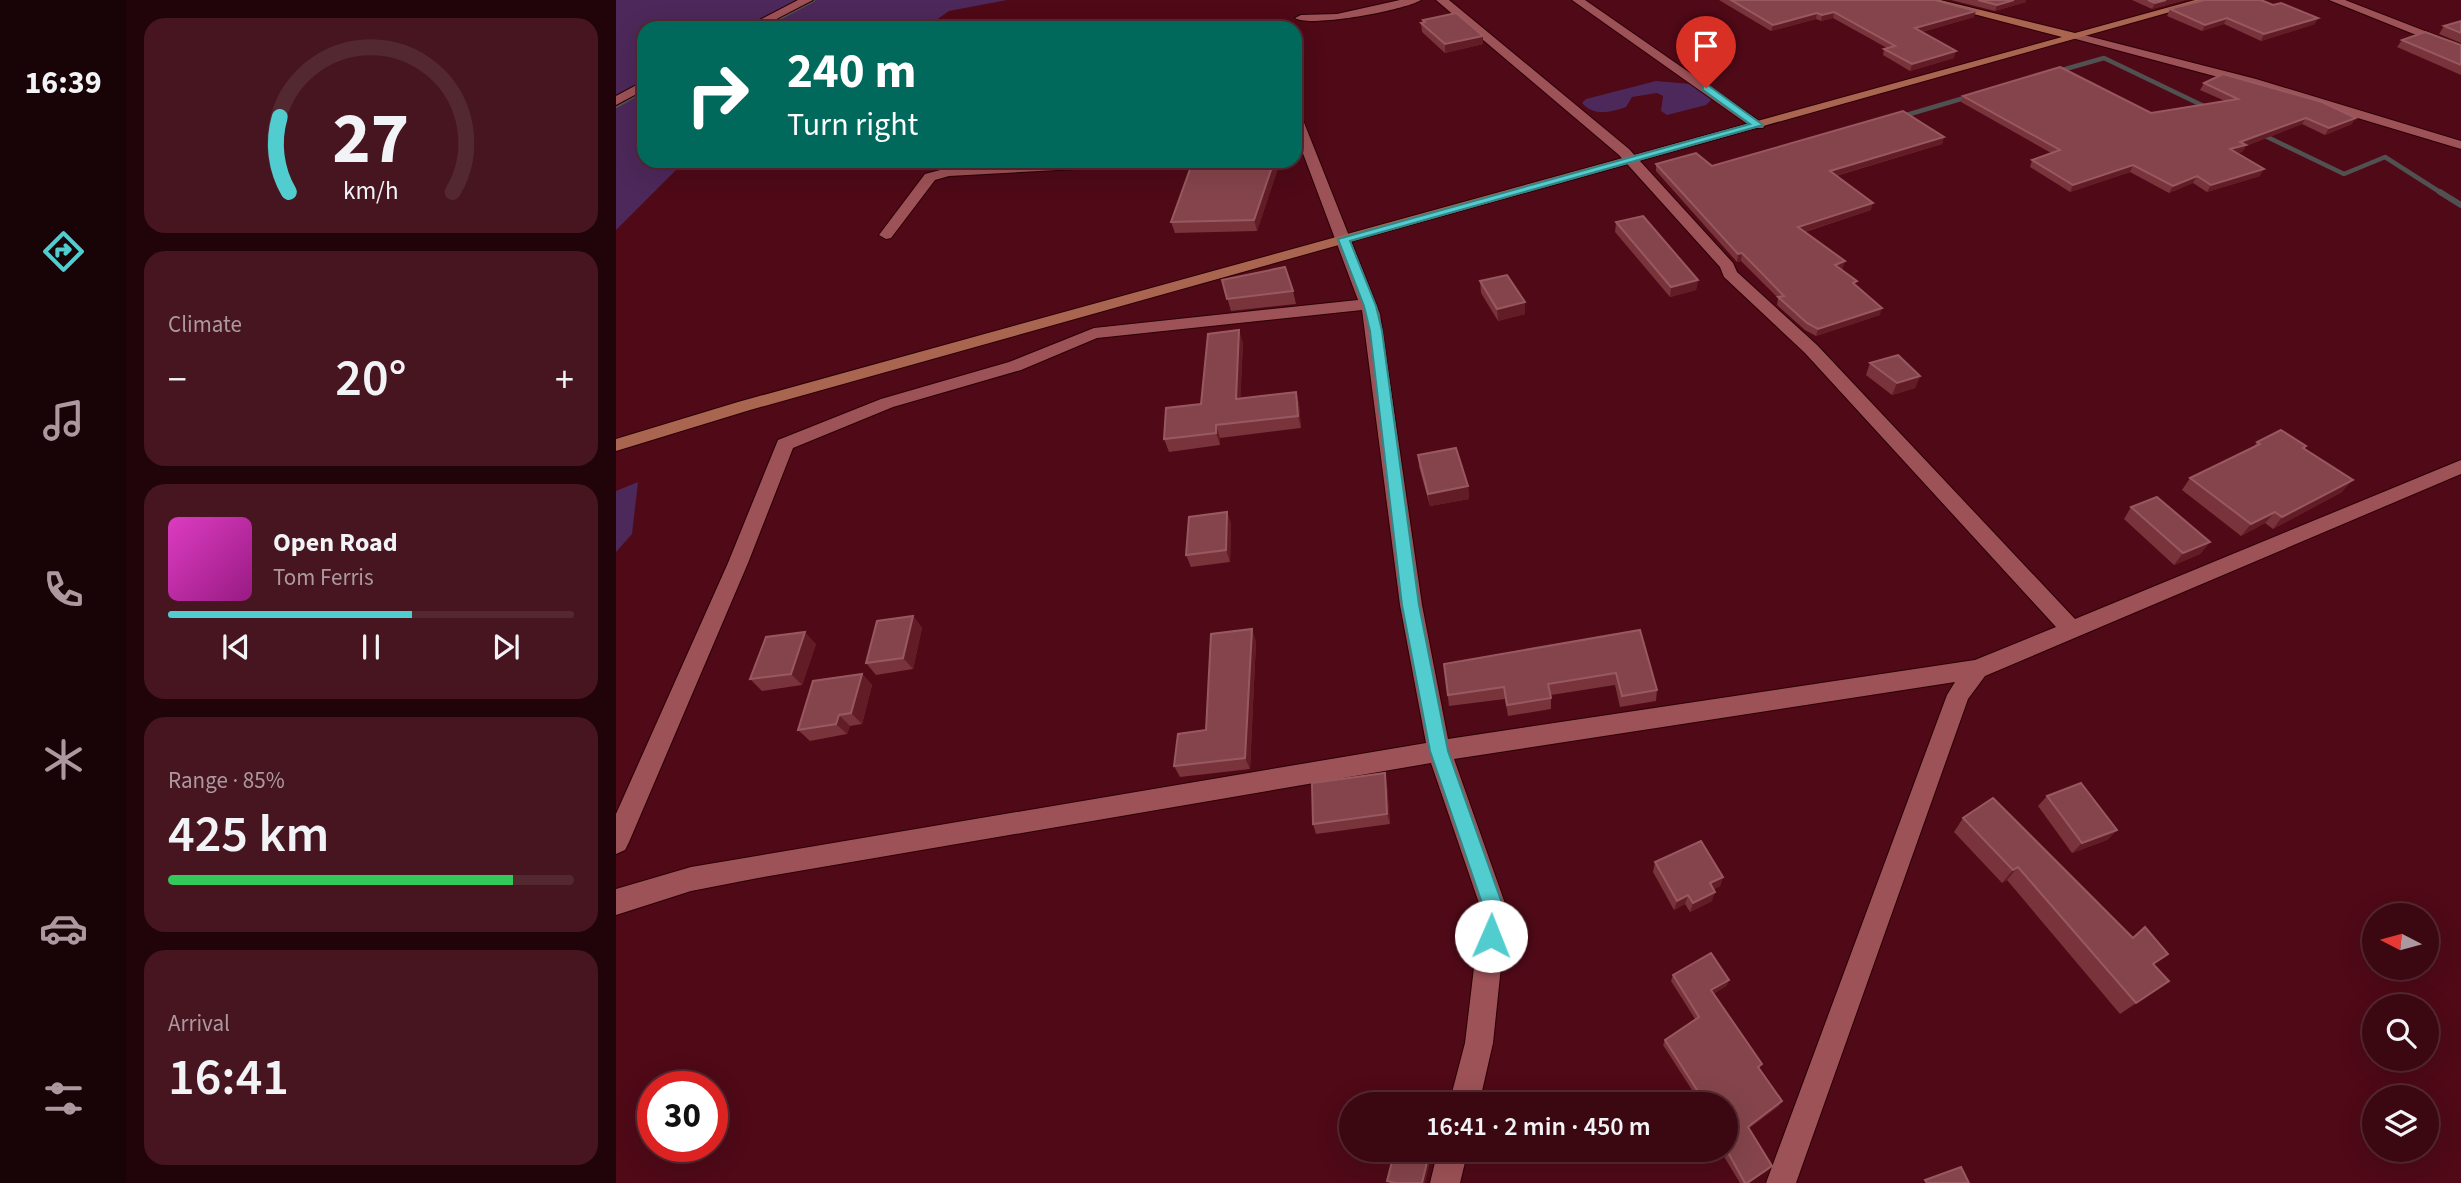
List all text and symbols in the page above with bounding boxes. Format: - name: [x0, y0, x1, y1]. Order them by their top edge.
- pin: [1676, 16, 1736, 88]
- icon: arrive: [1687, 27, 1725, 65]
- text: 240 m: [787, 37, 916, 107]
- icon: right: [672, 49, 763, 140]
- text: 16:39: [24, 60, 102, 106]
- text: 27: [333, 87, 409, 191]
- text: Turn right: [787, 102, 918, 148]
- text: km/h: [343, 172, 399, 208]
- icon: directions: [39, 227, 88, 276]
- text: Climate: [168, 308, 242, 341]
- text: 20°: [335, 342, 407, 416]
- text: −: [168, 353, 187, 407]
- text: +: [555, 353, 574, 407]
- icon: music: [39, 396, 88, 445]
- text: Open Road: [273, 524, 398, 561]
- text: Tom Ferris: [273, 561, 374, 594]
- icon: phone: [39, 565, 88, 614]
- icon: previous: [217, 628, 255, 666]
- icon: pause: [352, 628, 390, 666]
- icon: next: [487, 628, 525, 666]
- icon: climate: [39, 735, 88, 784]
- text: Range · 85%: [168, 764, 285, 797]
- text: 425 km: [168, 798, 329, 872]
- position arrow: [1454, 899, 1528, 973]
- north arrow: [2362, 903, 2440, 980]
- map controls: [2362, 903, 2439, 1162]
- icon: car: [39, 904, 88, 953]
- button: search: [2362, 994, 2439, 1071]
- text: Arrival: [168, 1007, 230, 1040]
- text: 16:41: [168, 1041, 289, 1115]
- speed limit sign: 30: [637, 1071, 728, 1162]
- icon: filters: [39, 1074, 88, 1123]
- button: layers: [2362, 1085, 2439, 1162]
- text: 16:41 · 2 min · 450 m: [1426, 1108, 1651, 1145]

